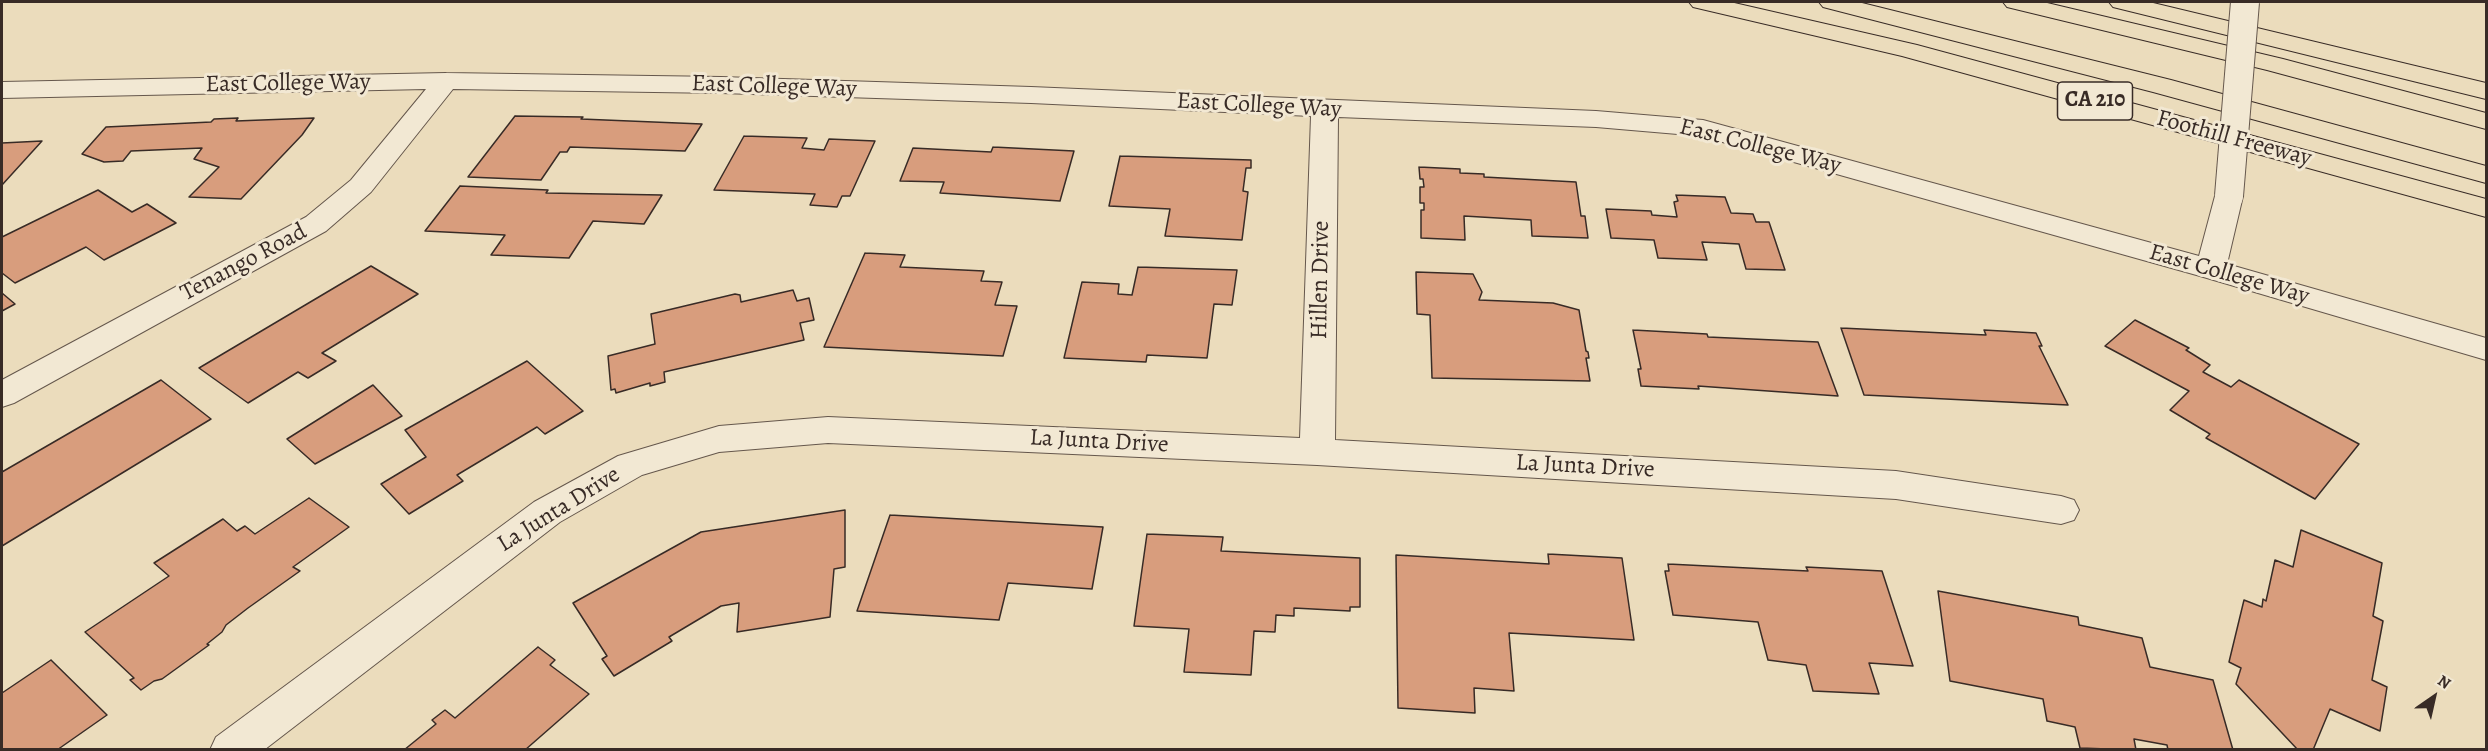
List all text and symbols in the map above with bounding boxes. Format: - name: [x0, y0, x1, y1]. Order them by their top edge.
- street label: East College Way: [205, 68, 371, 100]
- street label: East College Way: [691, 70, 857, 104]
- road number: CA 210: [2058, 82, 2132, 120]
- street label: East College Way: [1176, 87, 1342, 125]
- street label: Foothill Freeway: [2153, 104, 2315, 174]
- street label: East College Way: [1676, 113, 1844, 181]
- street label: Tenango Road: [176, 218, 312, 308]
- street label: Hillen Drive: [1306, 220, 1336, 340]
- street label: East College Way: [2146, 238, 2312, 312]
- street label: La Junta Drive: [1029, 424, 1169, 460]
- street label: La Junta Drive: [1515, 449, 1655, 485]
- street label: La Junta Drive: [492, 461, 626, 559]
- north arrow: [2404, 667, 2464, 727]
- text: N: [2433, 670, 2455, 694]

